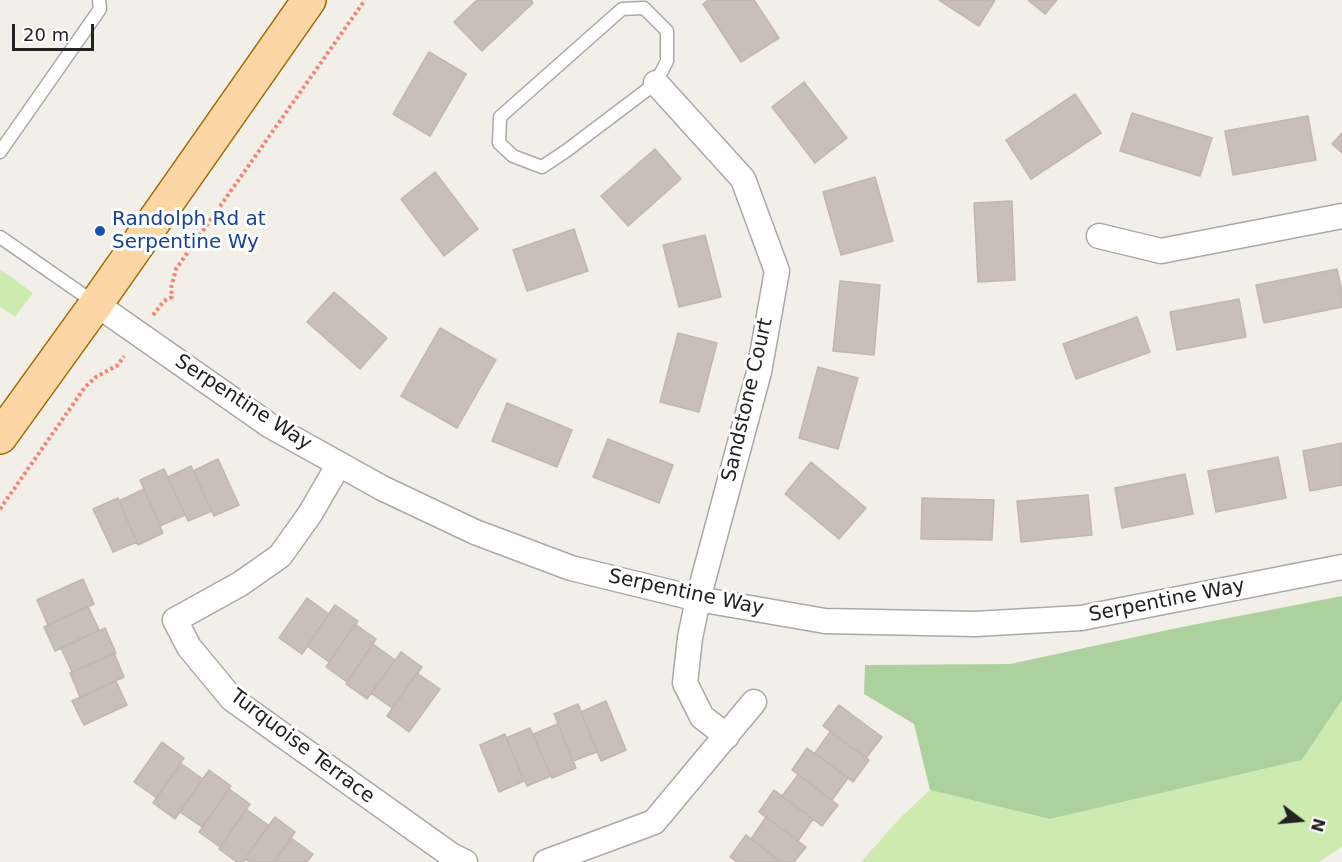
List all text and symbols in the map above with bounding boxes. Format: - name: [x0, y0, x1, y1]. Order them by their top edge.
- scale bar: [15, 12, 98, 50]
- text: 20 m: [23, 24, 69, 45]
- place label: Randolph Rd at Serpentine Wy: [112, 208, 266, 255]
- marker: Randolph Rd at Serpentine Wy: [93, 224, 107, 238]
- street label: Sandstone Court: [718, 316, 778, 484]
- street label: Serpentine Way: [170, 350, 316, 456]
- street label: Serpentine Way: [606, 565, 766, 621]
- street label: Serpentine Way: [1087, 574, 1247, 628]
- street label: Turquoise Terrace: [225, 685, 379, 809]
- north arrow: [1270, 790, 1330, 850]
- text: N: [1307, 816, 1329, 834]

